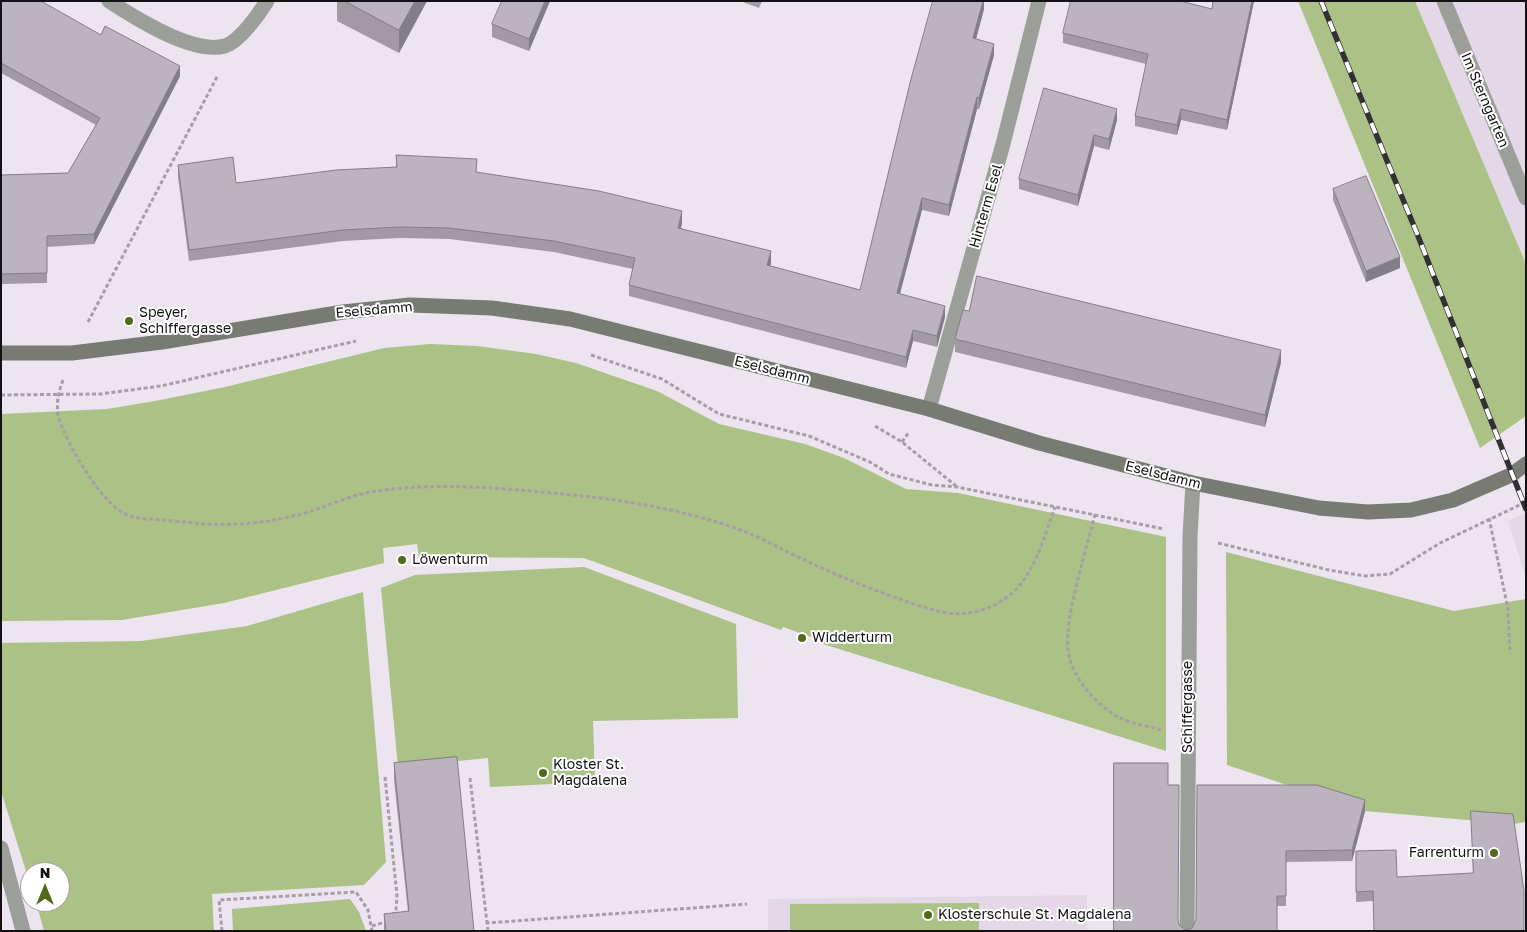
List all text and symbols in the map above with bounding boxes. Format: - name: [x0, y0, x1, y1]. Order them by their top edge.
- street label: Im Sterngarten: [1457, 50, 1513, 150]
- street label: Hinterm Esel: [966, 162, 1006, 250]
- street label: Eselsdamm: [335, 298, 413, 322]
- place label: Speyer, Schiffergasse: [139, 305, 231, 338]
- marker: Speyer, Schiffergasse: [123, 315, 135, 327]
- street label: Eselsdamm: [732, 353, 812, 387]
- street label: Eselsdamm: [1123, 458, 1203, 492]
- place label: Löwenturm: [412, 552, 488, 568]
- marker: Löwenturm: [396, 554, 408, 566]
- place label: Widderturm: [812, 630, 892, 646]
- marker: Widderturm: [796, 632, 808, 644]
- street label: Schiffergasse: [1180, 661, 1196, 753]
- place label: Kloster St. Magdalena: [553, 757, 627, 790]
- marker: Kloster St. Magdalena: [537, 767, 549, 779]
- place label: Farrenturm: [1409, 845, 1484, 861]
- marker: Farrenturm: [1488, 847, 1500, 859]
- north arrow: [20, 862, 70, 912]
- text: N: [40, 864, 50, 881]
- place label: Klosterschule St. Magdalena: [938, 907, 1131, 923]
- marker: Klosterschule St. Magdalena: [922, 909, 934, 921]

